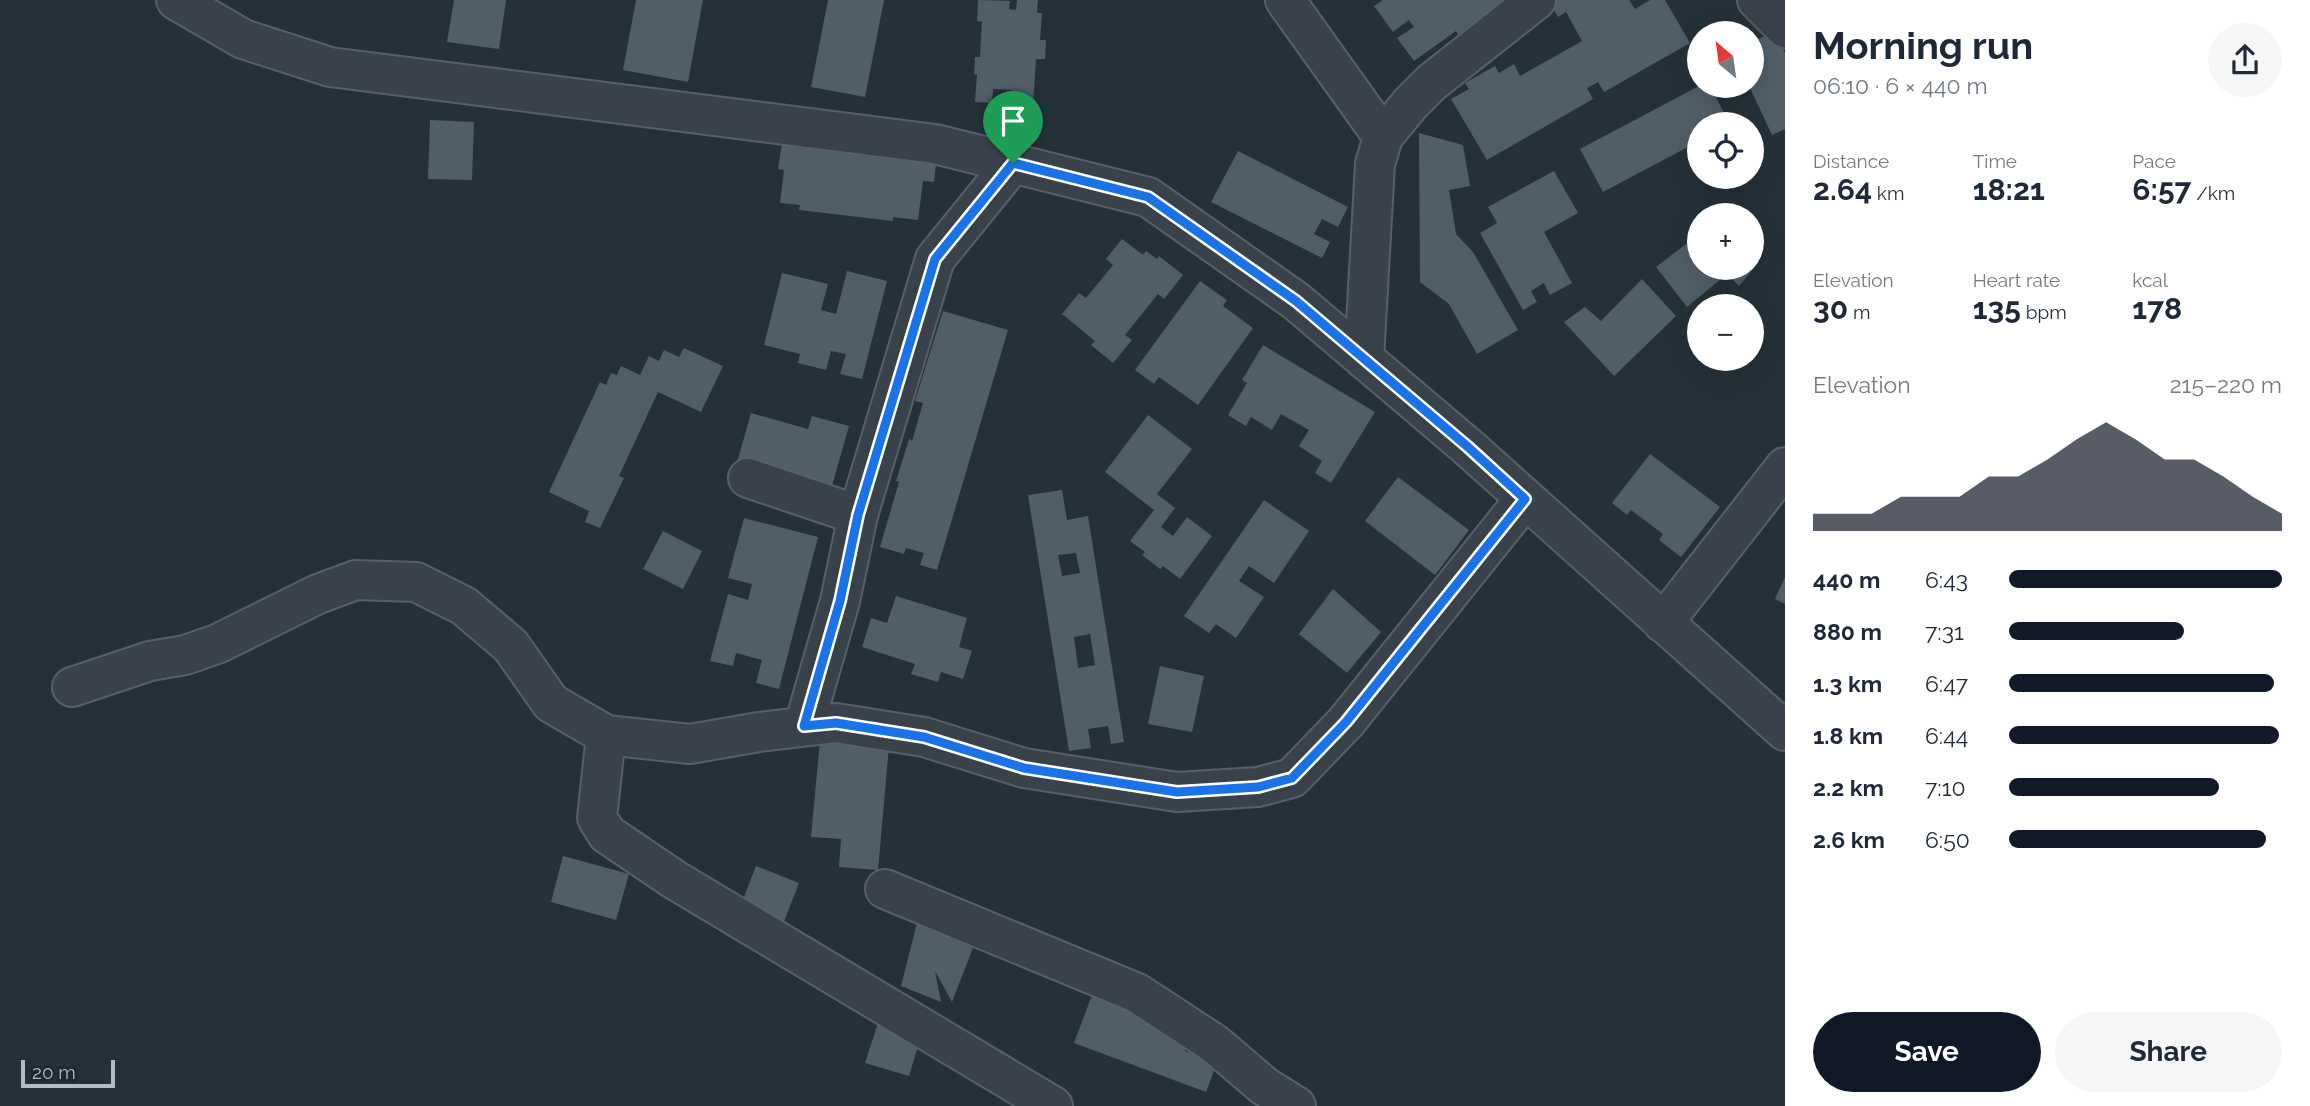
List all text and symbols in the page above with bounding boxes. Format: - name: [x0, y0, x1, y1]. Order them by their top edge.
- north arrow: [1687, 21, 1764, 98]
- map controls: [1687, 21, 1764, 371]
- text: Morning run: [1813, 23, 2033, 68]
- button: share: [2208, 23, 2282, 97]
- text: 06:10 · 6 × 440 m: [1813, 72, 1988, 99]
- pin: [983, 91, 1043, 163]
- icon: arrive: [994, 102, 1032, 140]
- button: locate: [1687, 112, 1764, 189]
- text: Distance: [1813, 150, 1889, 172]
- text: Time: [1973, 150, 2017, 172]
- text: Pace: [2132, 150, 2176, 172]
- text: 2.64: [1813, 172, 1872, 207]
- text: 18:21: [1973, 172, 2045, 207]
- text: 6:57: [2132, 172, 2191, 207]
- text: km: [1872, 182, 1904, 204]
- text: /km: [2191, 182, 2235, 204]
- button: +: [1687, 203, 1764, 280]
- text: Elevation: [1813, 269, 1894, 291]
- text: Heart rate: [1973, 269, 2060, 291]
- text: kcal: [2132, 269, 2168, 291]
- text: 30: [1813, 291, 1848, 326]
- text: 135: [1973, 291, 2021, 326]
- text: 178: [2132, 291, 2182, 326]
- button: −: [1687, 294, 1764, 371]
- text: m: [1848, 301, 1870, 323]
- text: bpm: [2021, 301, 2067, 323]
- text: Elevation: [1813, 371, 1911, 398]
- text: 215–220 m: [2170, 371, 2282, 398]
- text: 440 m: [1813, 566, 1880, 593]
- text: 6:43: [1925, 566, 1968, 593]
- text: 880 m: [1813, 618, 1882, 645]
- text: 7:31: [1925, 618, 1964, 645]
- text: 1.3 km: [1813, 670, 1882, 697]
- text: 6:47: [1925, 670, 1968, 697]
- text: 1.8 km: [1813, 722, 1883, 749]
- text: 6:44: [1925, 722, 1968, 749]
- text: 2.2 km: [1813, 774, 1884, 801]
- text: 7:10: [1925, 774, 1966, 801]
- text: 2.6 km: [1813, 826, 1885, 853]
- text: 6:50: [1925, 826, 1970, 853]
- button: Save: [1813, 1012, 2041, 1092]
- button: Share: [2055, 1012, 2282, 1092]
- scale bar: [21, 1057, 116, 1089]
- text: 20 m: [32, 1061, 76, 1083]

